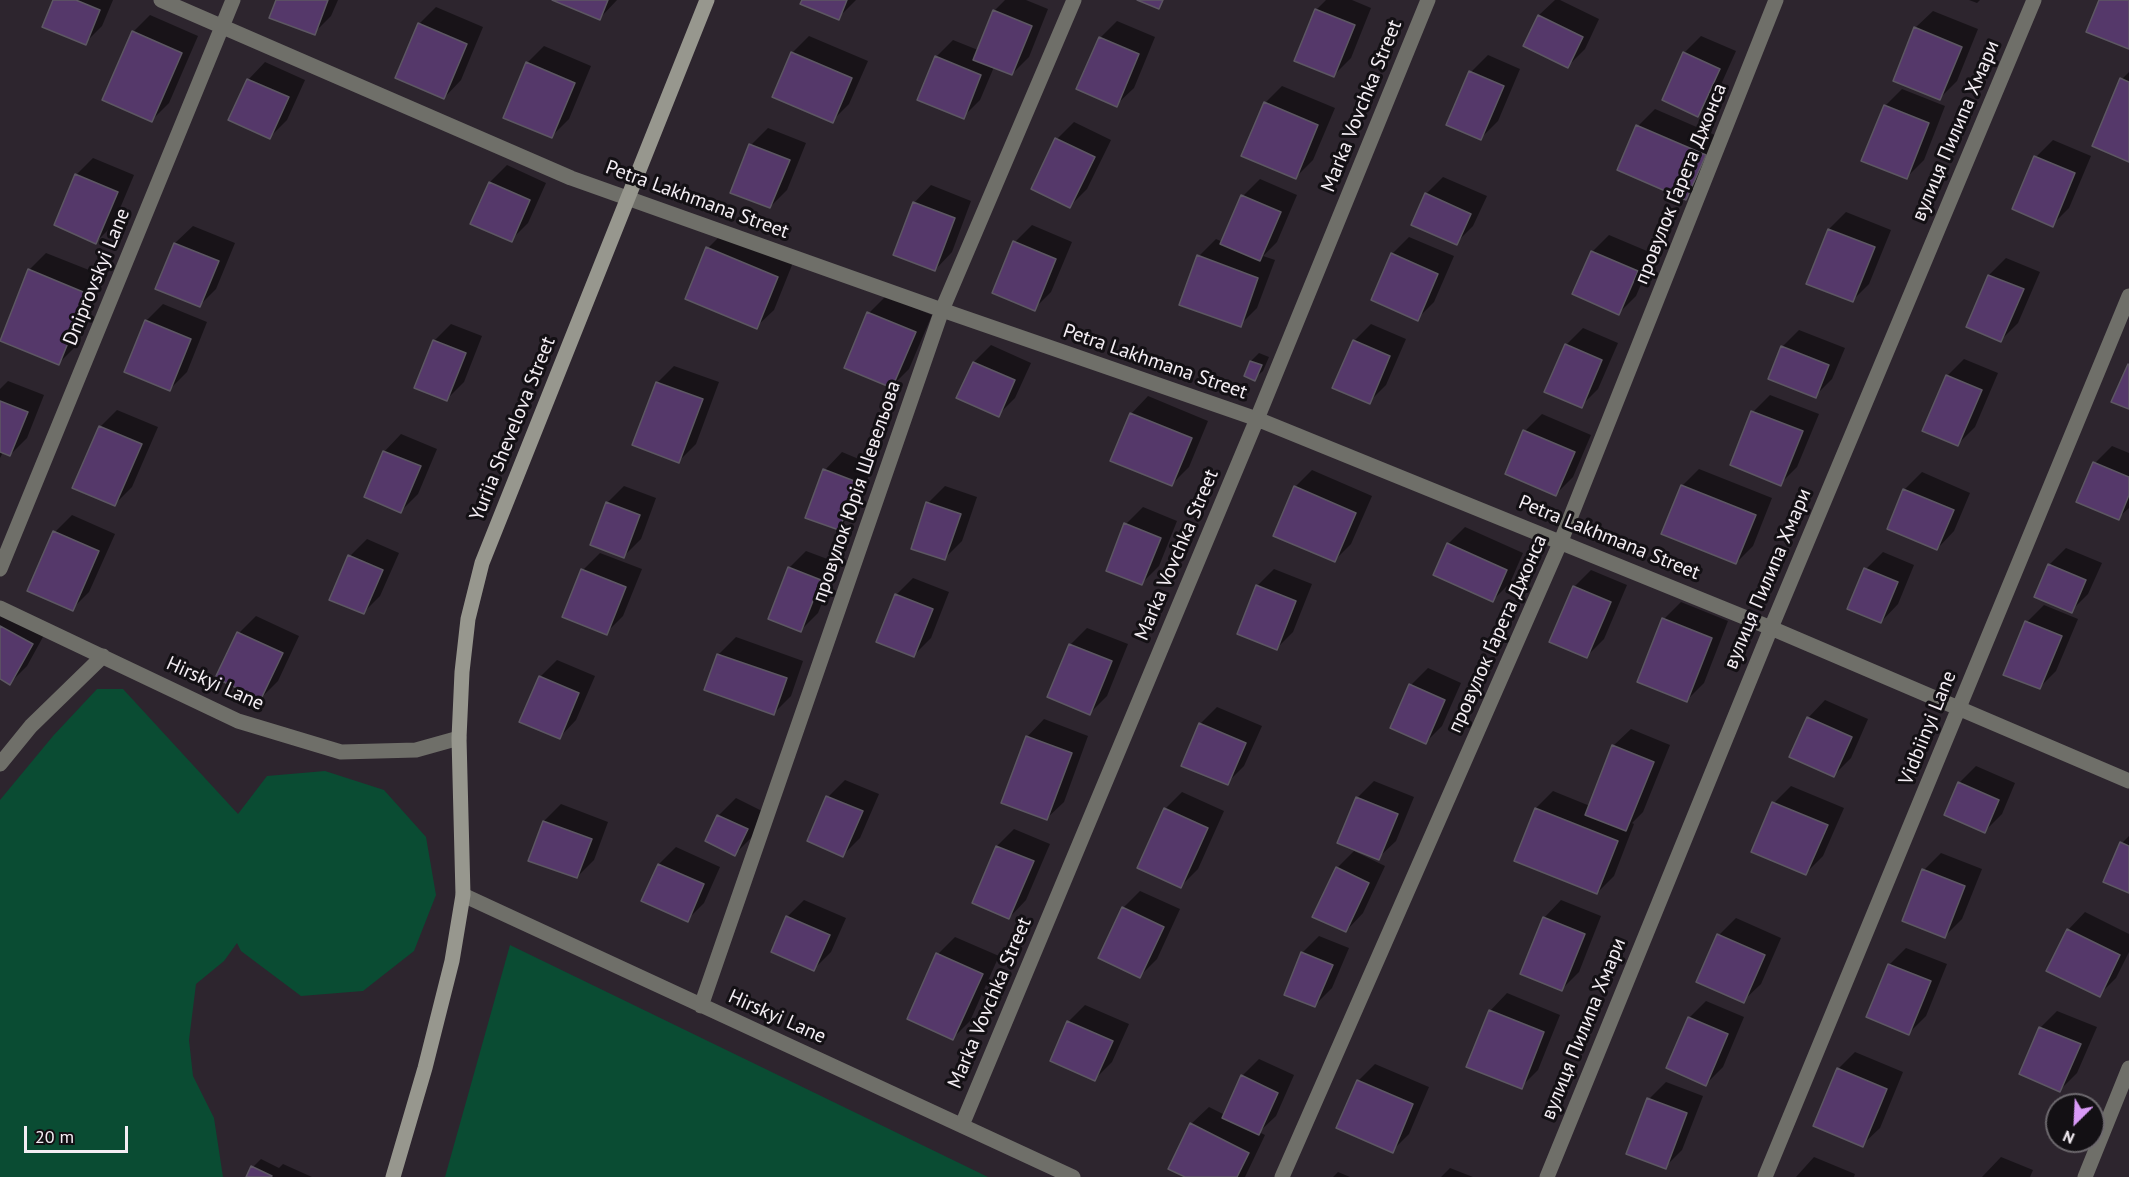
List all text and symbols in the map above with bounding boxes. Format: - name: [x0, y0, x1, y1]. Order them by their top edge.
- street label: Marka Vovchka Street: [1317, 17, 1407, 195]
- street label: вулиця Пилипа Хмари: [1907, 37, 2005, 225]
- street label: провулок Ґарета Джонса: [1630, 80, 1732, 288]
- street label: Petra Lakhmana Street: [602, 156, 792, 244]
- street label: Dniprovskyi Lane: [59, 205, 135, 349]
- street label: Petra Lakhmana Street: [1060, 319, 1250, 405]
- street label: Yuriia Shevelova Street: [465, 333, 561, 525]
- street label: провулок Юрія Шевельова: [808, 378, 906, 606]
- street label: Marka Vovchka Street: [1130, 466, 1224, 644]
- street label: вулиця Пилипа Хмари: [1719, 485, 1817, 673]
- street label: Petra Lakhmana Street: [1515, 491, 1703, 585]
- street label: провулок Ґарета Джонса: [1443, 531, 1553, 737]
- street label: Hirskyi Lane: [162, 652, 268, 716]
- street label: Vidbiinyi Lane: [1894, 667, 1962, 789]
- street label: Marka Vovchka Street: [943, 914, 1037, 1092]
- street label: вулиця Пилипа Хмари: [1537, 935, 1631, 1123]
- street label: Hirskyi Lane: [724, 985, 830, 1049]
- north arrow: [2045, 1093, 2105, 1153]
- scale bar: [27, 1114, 130, 1152]
- text: 20 m: [35, 1125, 74, 1148]
- text: N: [2060, 1126, 2077, 1149]

